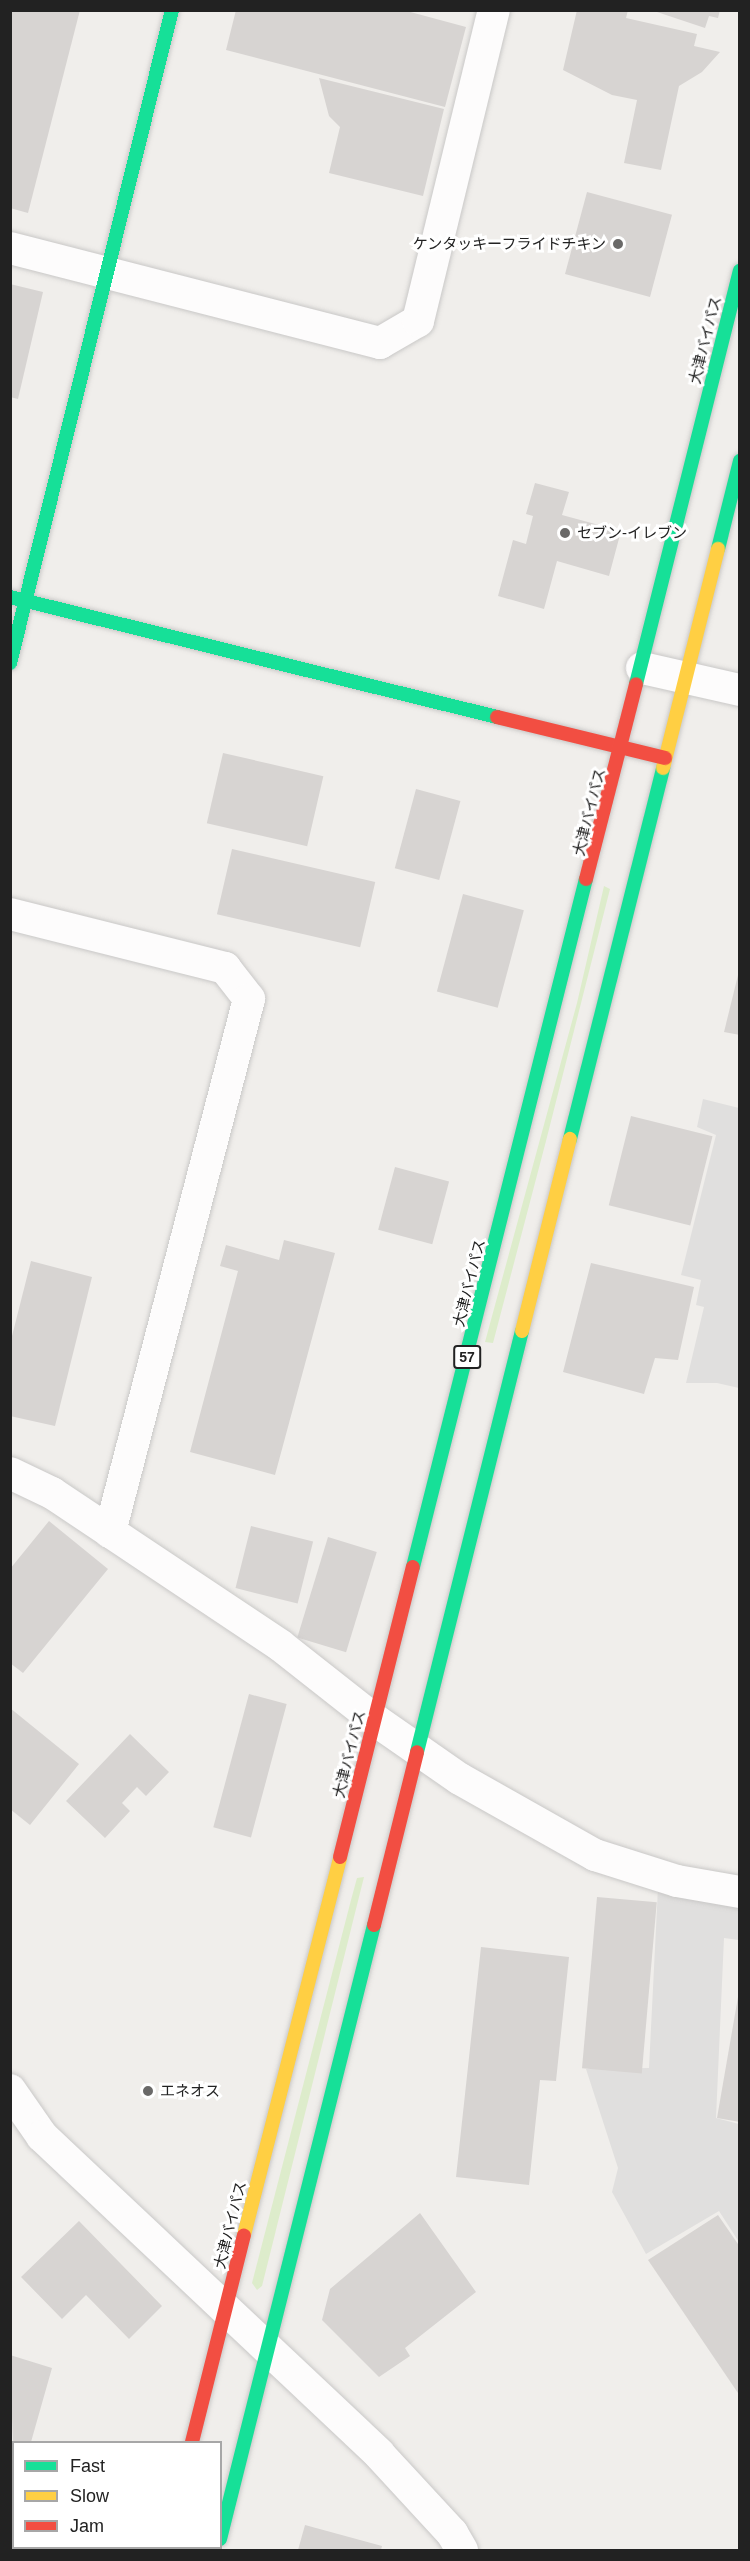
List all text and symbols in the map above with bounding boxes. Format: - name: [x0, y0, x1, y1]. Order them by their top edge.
- place label: ケンタッキーフライドチキン: [411, 235, 606, 253]
- marker: ケンタッキーフライドチキン: [611, 237, 625, 251]
- street label: 大津バイパス: [685, 294, 725, 386]
- place label: セブン-イレブン: [577, 524, 687, 542]
- marker: セブン-イレブン: [558, 526, 572, 540]
- street label: 大津バイパス: [569, 766, 609, 858]
- street label: 大津バイパス: [449, 1237, 489, 1329]
- road number: 57: [452, 1346, 482, 1368]
- street label: 大津バイパス: [329, 1708, 369, 1800]
- place label: エネオス: [160, 2082, 220, 2100]
- marker: エネオス: [141, 2084, 155, 2098]
- street label: 大津バイパス: [210, 2179, 250, 2271]
- legend: [12, 2441, 222, 2549]
- text: Fast: [70, 2456, 105, 2476]
- text: Slow: [70, 2486, 109, 2506]
- text: Jam: [70, 2516, 104, 2536]

